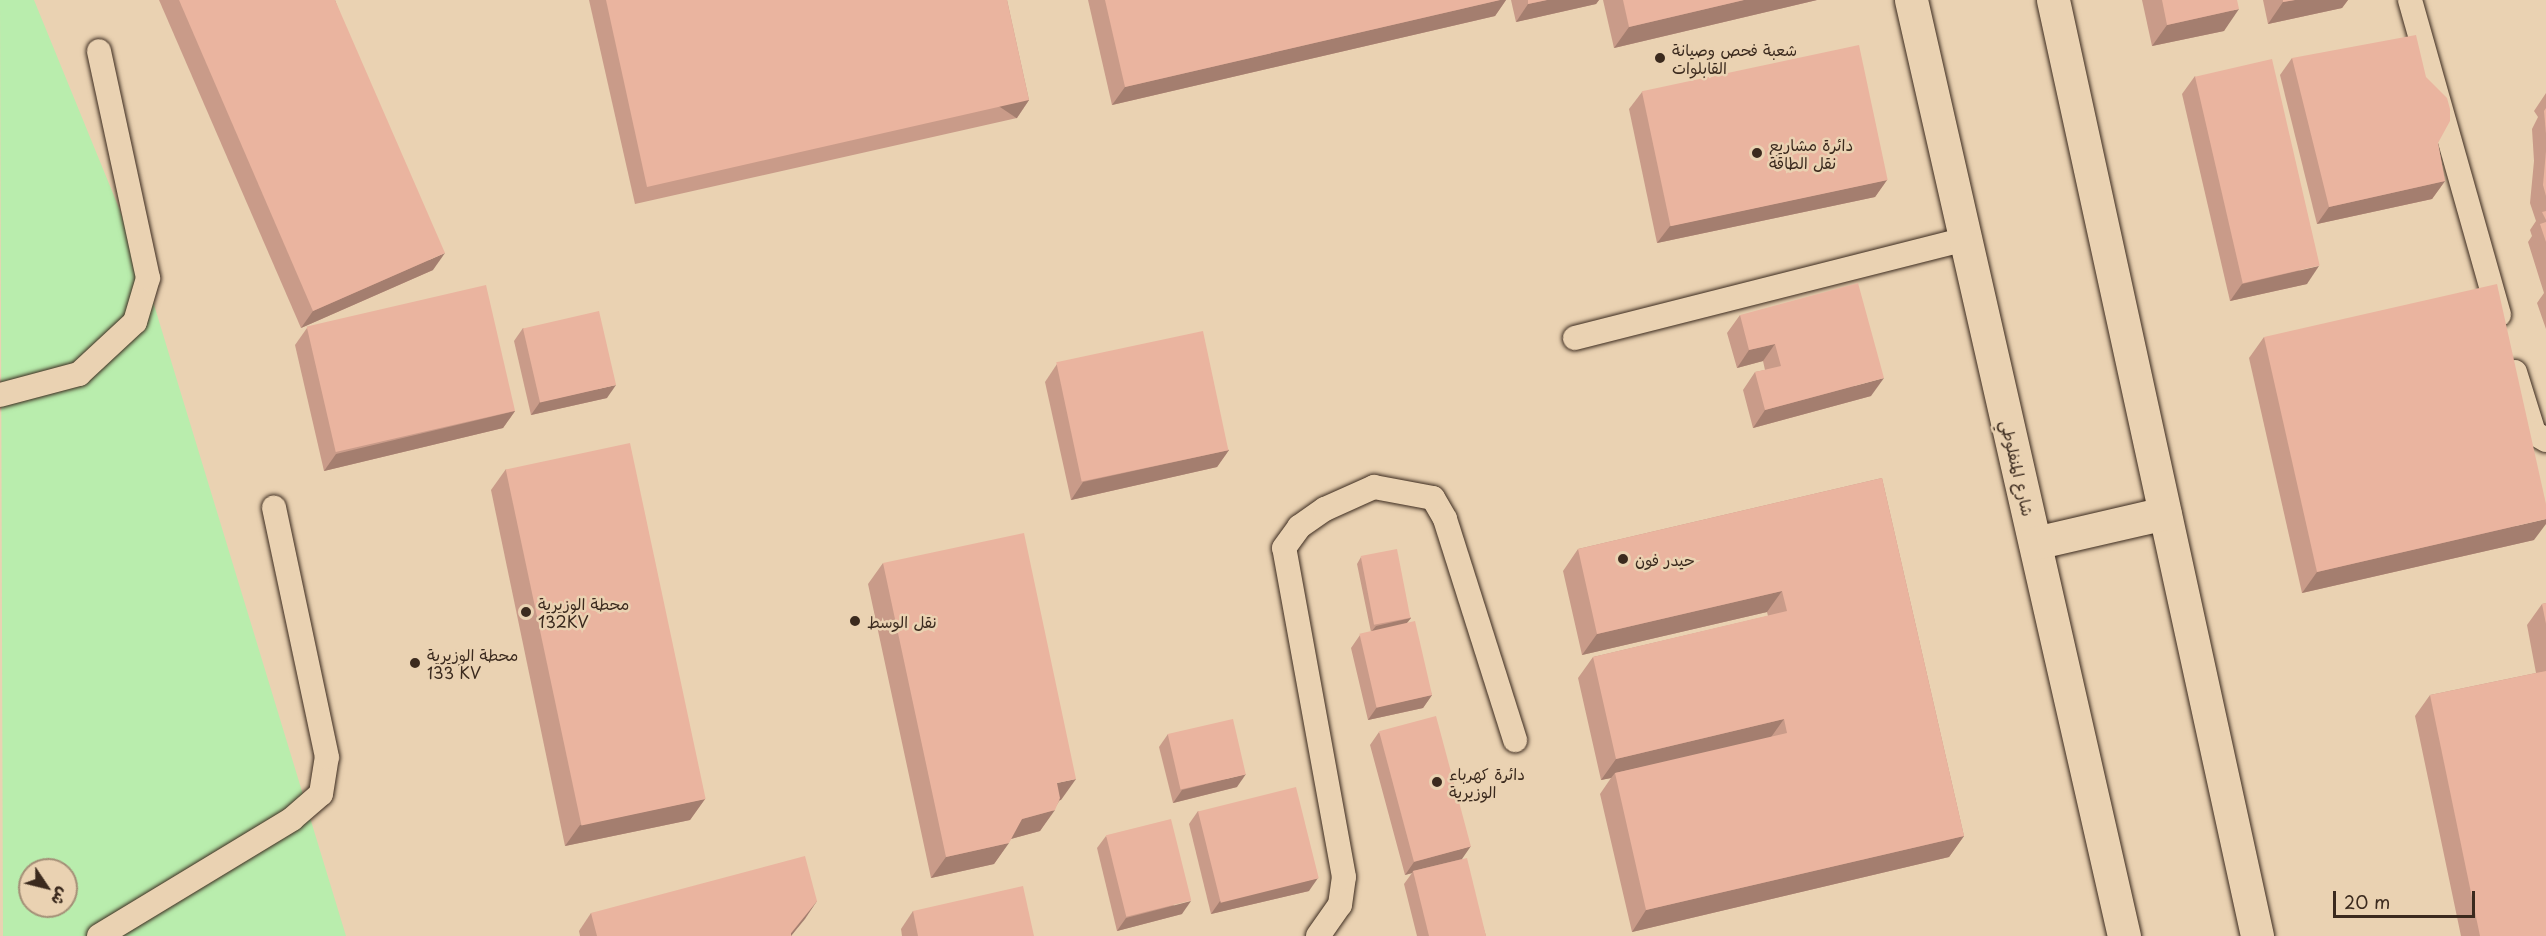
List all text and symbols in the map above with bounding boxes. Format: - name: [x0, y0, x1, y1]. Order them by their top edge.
- place label: شعبة فحص وصيانة القابلوات: [1672, 39, 1797, 77]
- marker: شعبة فحص وصيانة القابلوات: [1653, 51, 1667, 65]
- place label: دائرة مشاريع نقل الطاقة: [1769, 134, 1853, 172]
- marker: دائرة مشاريع نقل الطاقة: [1750, 146, 1764, 160]
- street label: شارع المنفلوطي: [1998, 418, 2038, 518]
- place label: حيدر فون: [1635, 549, 1695, 569]
- marker: حيدر فون: [1616, 552, 1630, 566]
- place label: محطة الوزيرية 132KV: [538, 593, 629, 631]
- marker: محطة الوزيرية 132KV: [519, 605, 533, 619]
- place label: نقل الوسط: [867, 611, 937, 631]
- marker: نقل الوسط: [848, 614, 862, 628]
- place label: محطة الوزيرية 133 KV: [427, 644, 518, 682]
- marker: محطة الوزيرية 133 KV: [408, 656, 422, 670]
- place label: دائرة كهرباء الوزيرية: [1449, 763, 1525, 801]
- marker: دائرة كهرباء الوزيرية: [1430, 775, 1444, 789]
- north arrow: [18, 858, 78, 918]
- scale bar: [2336, 879, 2478, 917]
- text: ش: [46, 883, 76, 911]
- text: 20 m: [2344, 888, 2390, 915]

